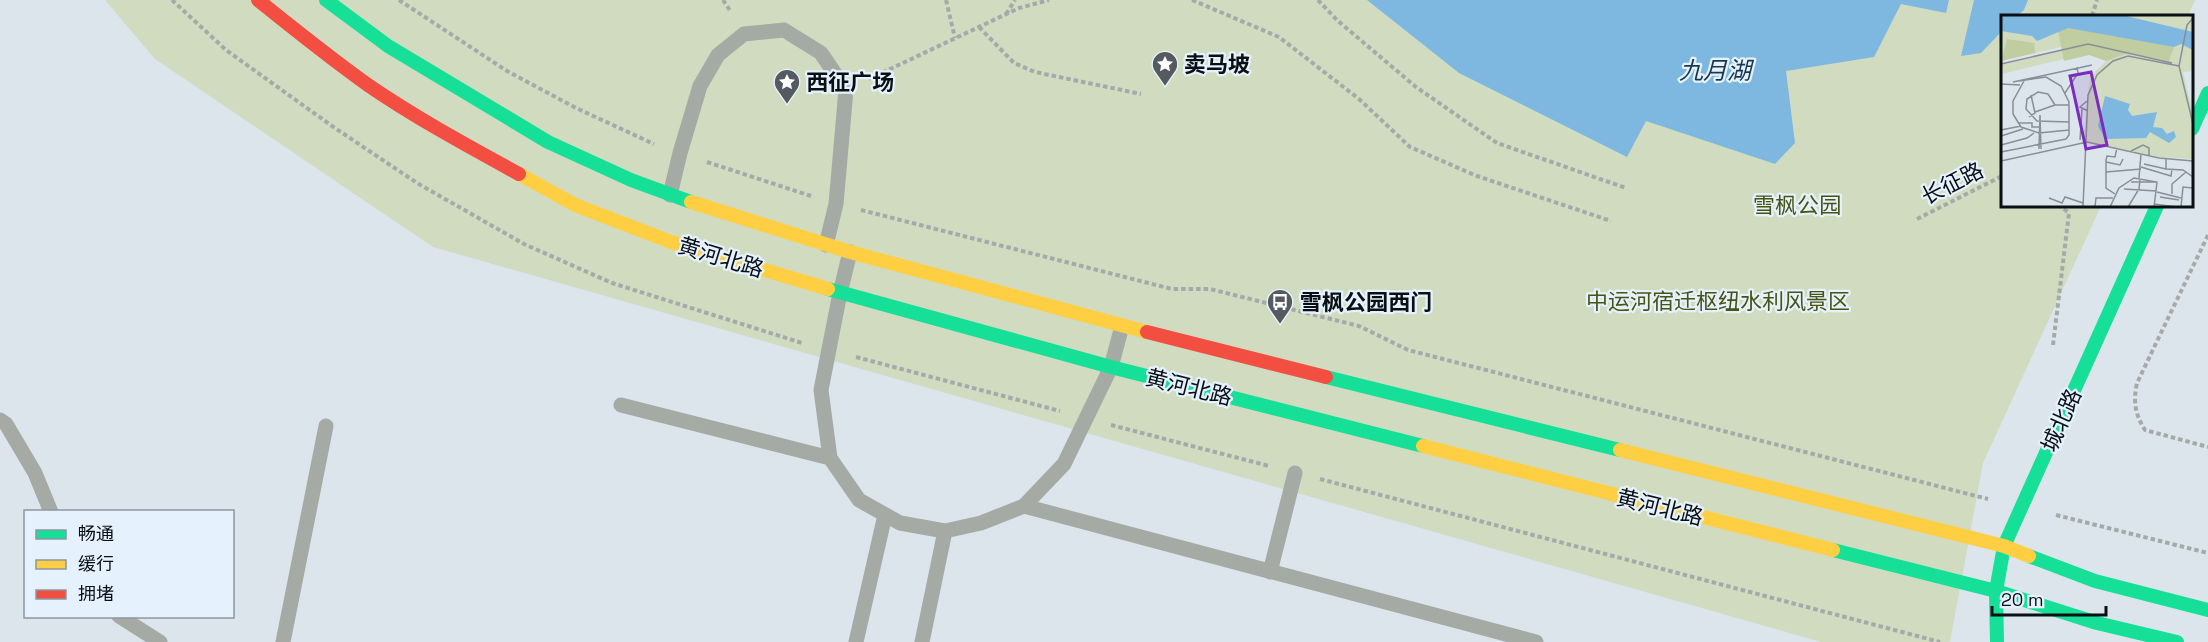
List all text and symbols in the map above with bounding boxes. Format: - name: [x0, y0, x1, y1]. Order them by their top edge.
- inset map: [2001, 15, 2193, 207]
- place icon: 卖马坡: [1150, 49, 1180, 87]
- place label: 卖马坡: [1184, 50, 1250, 78]
- water label: 九月湖: [1679, 55, 1755, 86]
- place icon: 西征广场: [772, 67, 802, 105]
- place label: 西征广场: [806, 68, 894, 96]
- street label: 长征路: [1916, 156, 1988, 210]
- park label: 雪枫公园: [1753, 191, 1841, 219]
- street label: 黄河北路: [675, 231, 767, 283]
- bus stop icon: 雪枫公园西门: [1265, 287, 1295, 325]
- park label: 中运河宿迁枢纽水利风景区: [1586, 287, 1850, 315]
- place label: 雪枫公园西门: [1300, 288, 1432, 316]
- street label: 黄河北路: [1143, 363, 1235, 411]
- street label: 城北路: [2035, 384, 2087, 456]
- street label: 黄河北路: [1614, 483, 1706, 531]
- legend: [24, 510, 234, 618]
- text: 畅通: [78, 522, 114, 545]
- text: 缓行: [78, 552, 114, 575]
- scale bar: [1992, 579, 2106, 617]
- text: 拥堵: [78, 582, 114, 605]
- text: 20 m: [2001, 588, 2044, 611]

